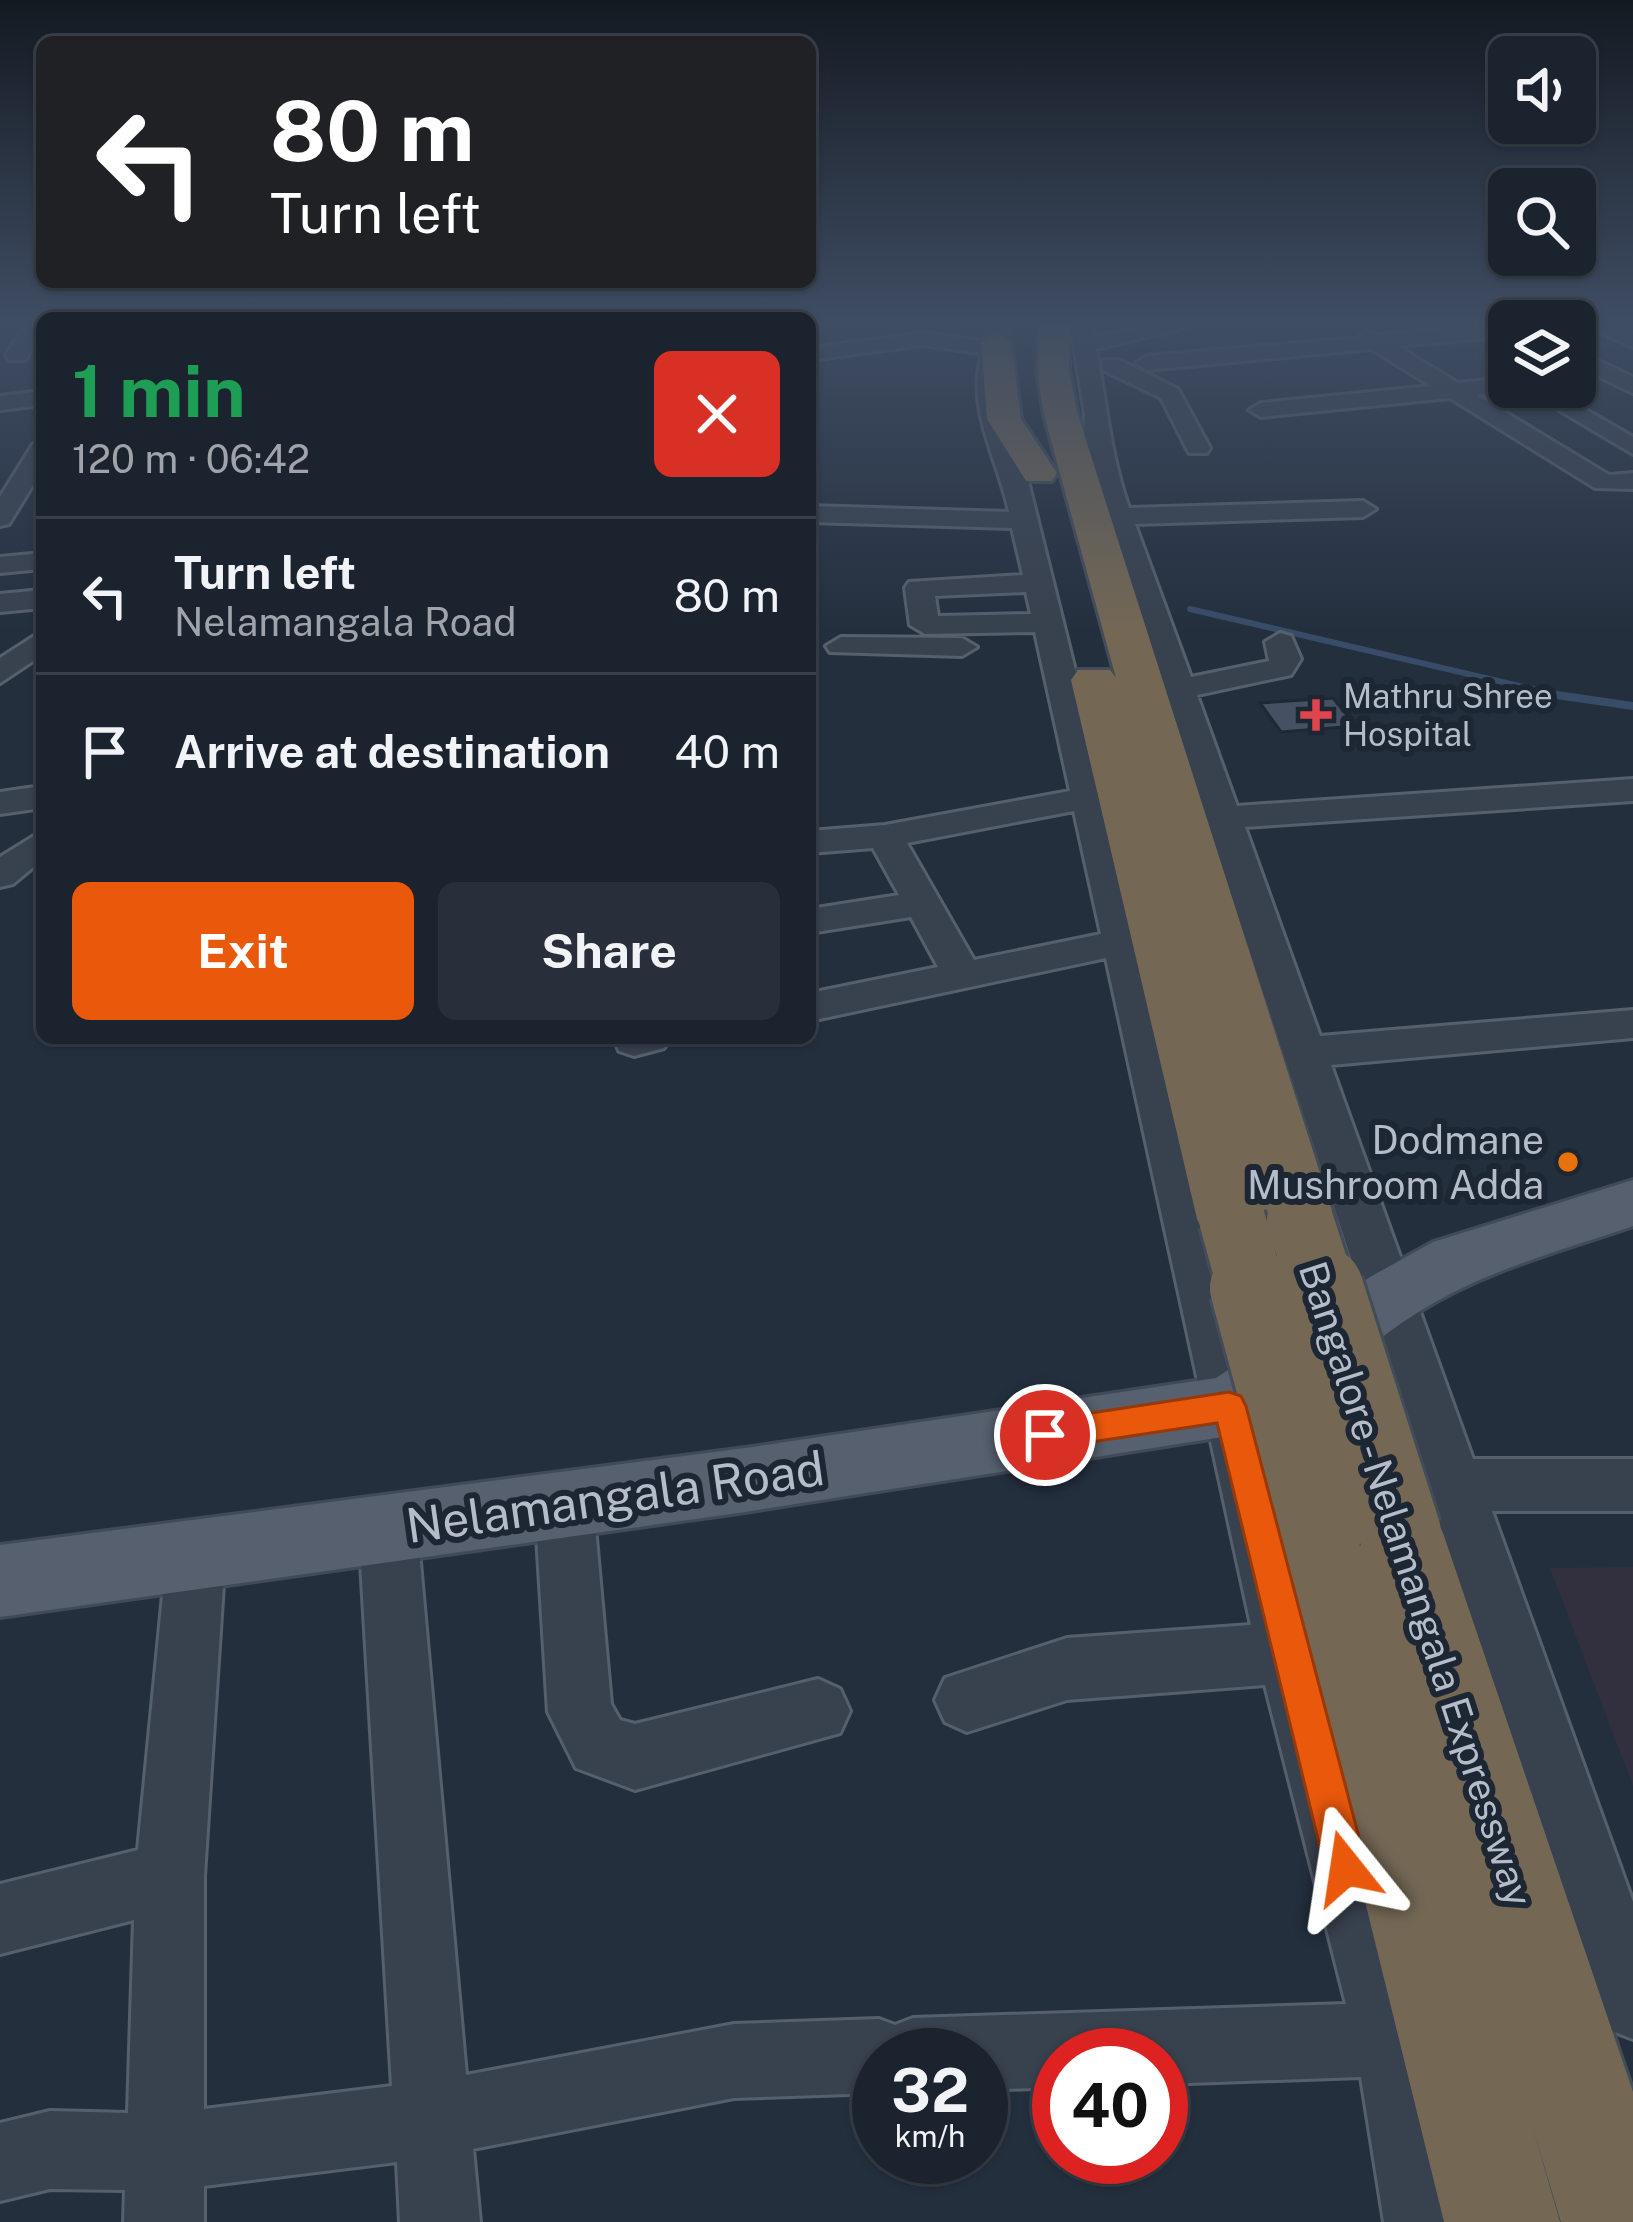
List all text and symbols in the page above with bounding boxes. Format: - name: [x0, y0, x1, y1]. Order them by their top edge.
- map controls: [1488, 36, 1596, 408]
- button: sound: [1488, 36, 1596, 144]
- text: 80 m: [270, 81, 474, 180]
- icon: left: [72, 84, 228, 240]
- button: search: [1488, 168, 1596, 276]
- text: Turn left: [270, 182, 481, 245]
- button: layers: [1488, 300, 1596, 408]
- text: 1 min: [72, 349, 246, 433]
- button: close: [654, 351, 780, 477]
- text: 120 m · 06:42: [72, 436, 310, 482]
- text: Turn left: [174, 546, 356, 599]
- icon: left: [72, 563, 138, 629]
- text: 80 m: [674, 569, 780, 622]
- text: Nelamangala Road: [174, 599, 516, 645]
- place label: Mathru Shree Hospital: [1343, 677, 1553, 753]
- marker: Mathru Shree Hospital: [1300, 699, 1332, 731]
- icon: arrive: [72, 719, 138, 785]
- text: Arrive at destination: [174, 725, 610, 778]
- text: 40 m: [674, 725, 780, 778]
- button: Exit: [72, 882, 414, 1020]
- button: Share: [438, 882, 780, 1020]
- place label: Dodmane Mushroom Adda: [1247, 1117, 1544, 1208]
- marker: Dodmane Mushroom Adda: [1555, 1149, 1581, 1175]
- street label: Bangalore - Nelamangala Expressway: [1290, 1256, 1542, 1912]
- pin: [994, 1384, 1096, 1486]
- icon: arrive: [1012, 1402, 1078, 1468]
- street label: Nelamangala Road: [402, 1439, 828, 1554]
- position arrow: [1283, 1805, 1409, 1931]
- speed limit sign: 40: [1032, 2028, 1188, 2184]
- text: 32: [891, 2055, 969, 2126]
- text: km/h: [895, 2118, 965, 2154]

